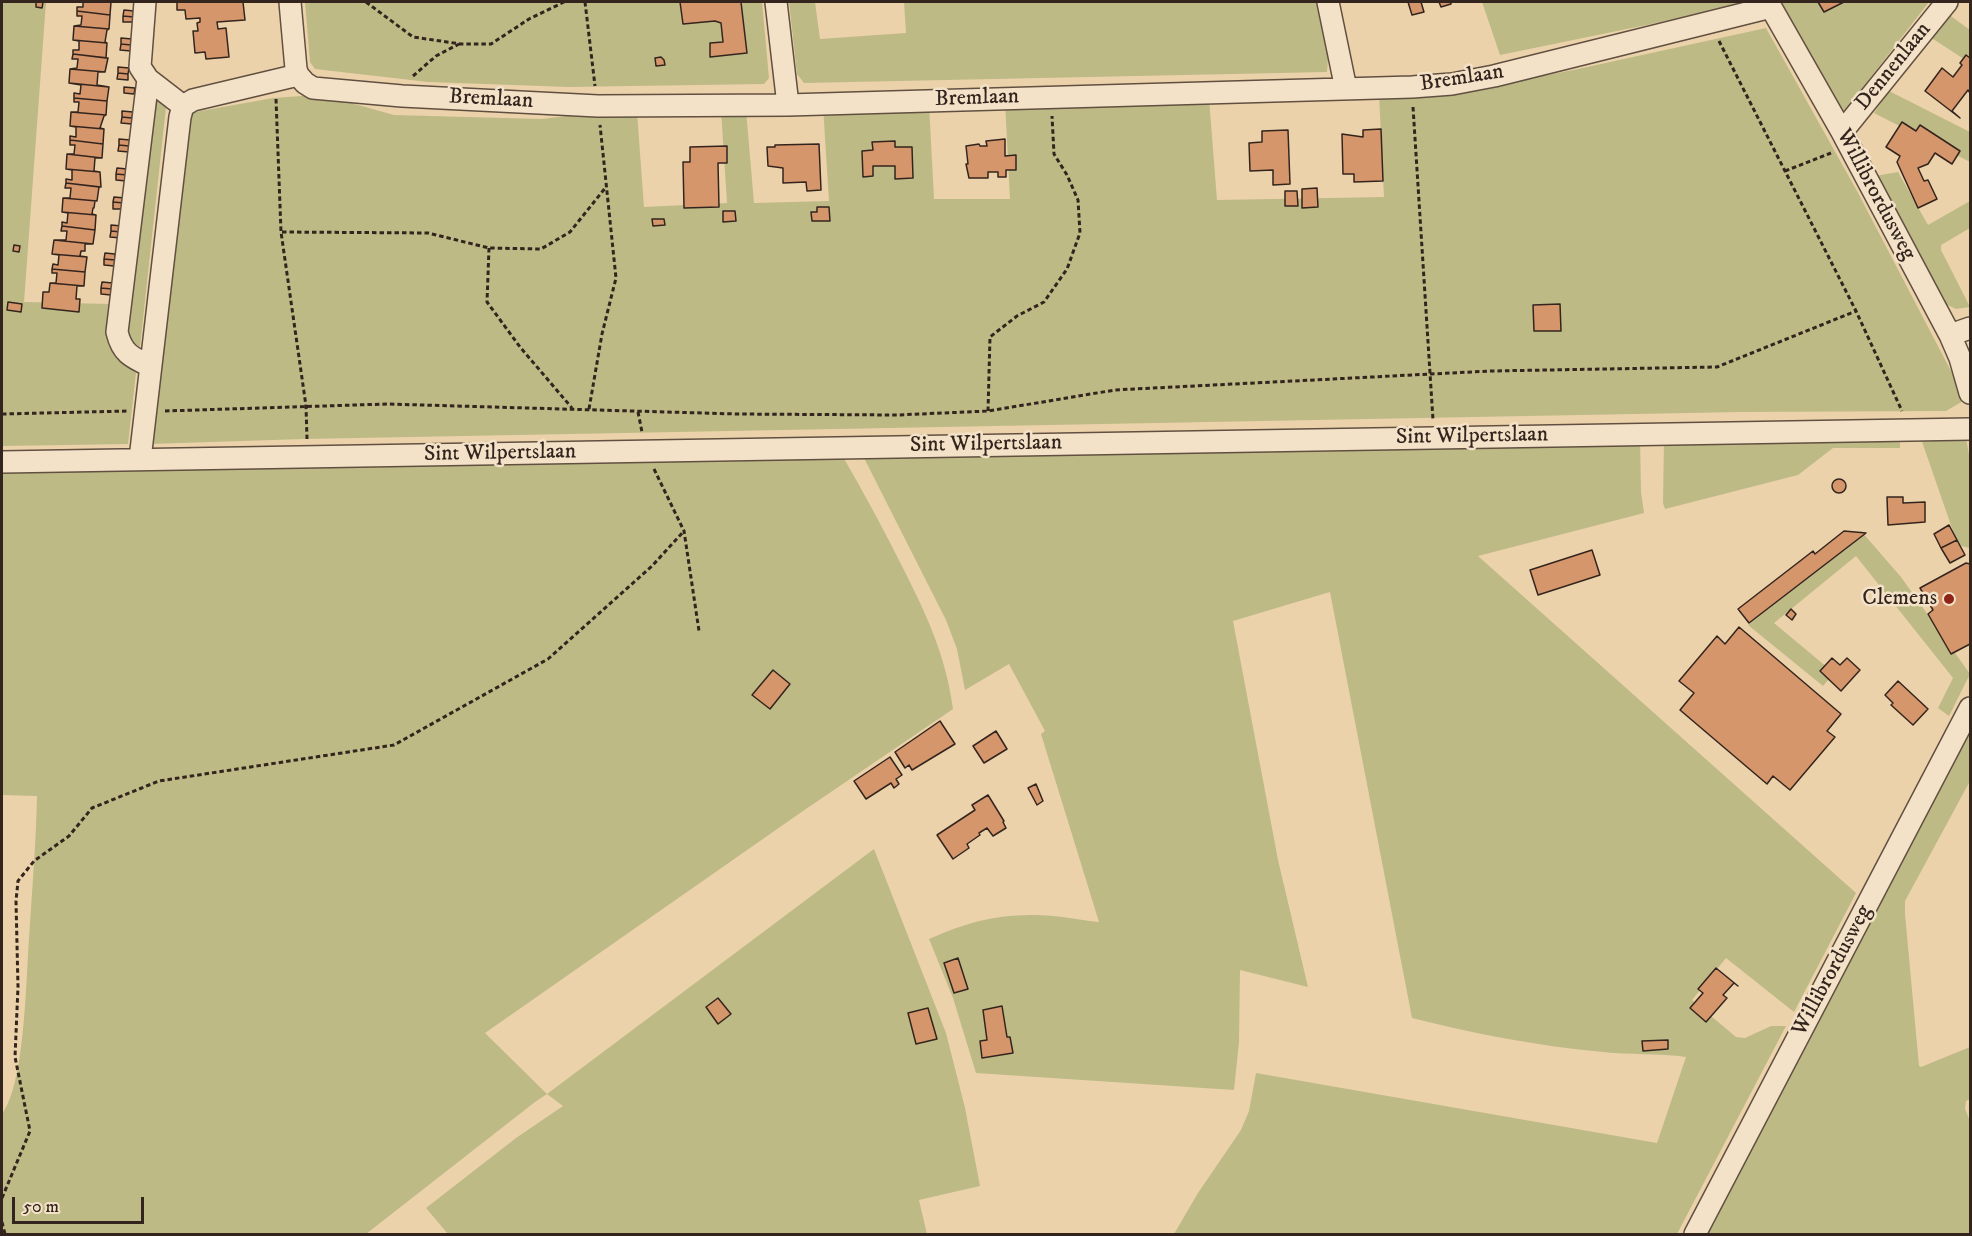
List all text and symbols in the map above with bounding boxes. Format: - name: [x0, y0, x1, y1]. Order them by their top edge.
- street label: Dennenlaan: [1850, 18, 1938, 116]
- street label: Bremlaan: [1418, 59, 1506, 99]
- street label: Bremlaan: [934, 84, 1020, 114]
- street label: Bremlaan: [448, 85, 534, 115]
- street label: Willibrordusweg: [1829, 125, 1921, 265]
- street label: Sint Wilpertslaan: [1396, 422, 1548, 452]
- street label: Sint Wilpertslaan: [910, 430, 1062, 460]
- street label: Sint Wilpertslaan: [424, 439, 576, 469]
- place label: Clemens: [1862, 586, 1937, 612]
- marker: Clemens: [1942, 592, 1956, 606]
- street label: Willibrordusweg: [1787, 901, 1879, 1041]
- scale bar: [15, 1185, 147, 1223]
- text: 50 m: [23, 1196, 59, 1218]

